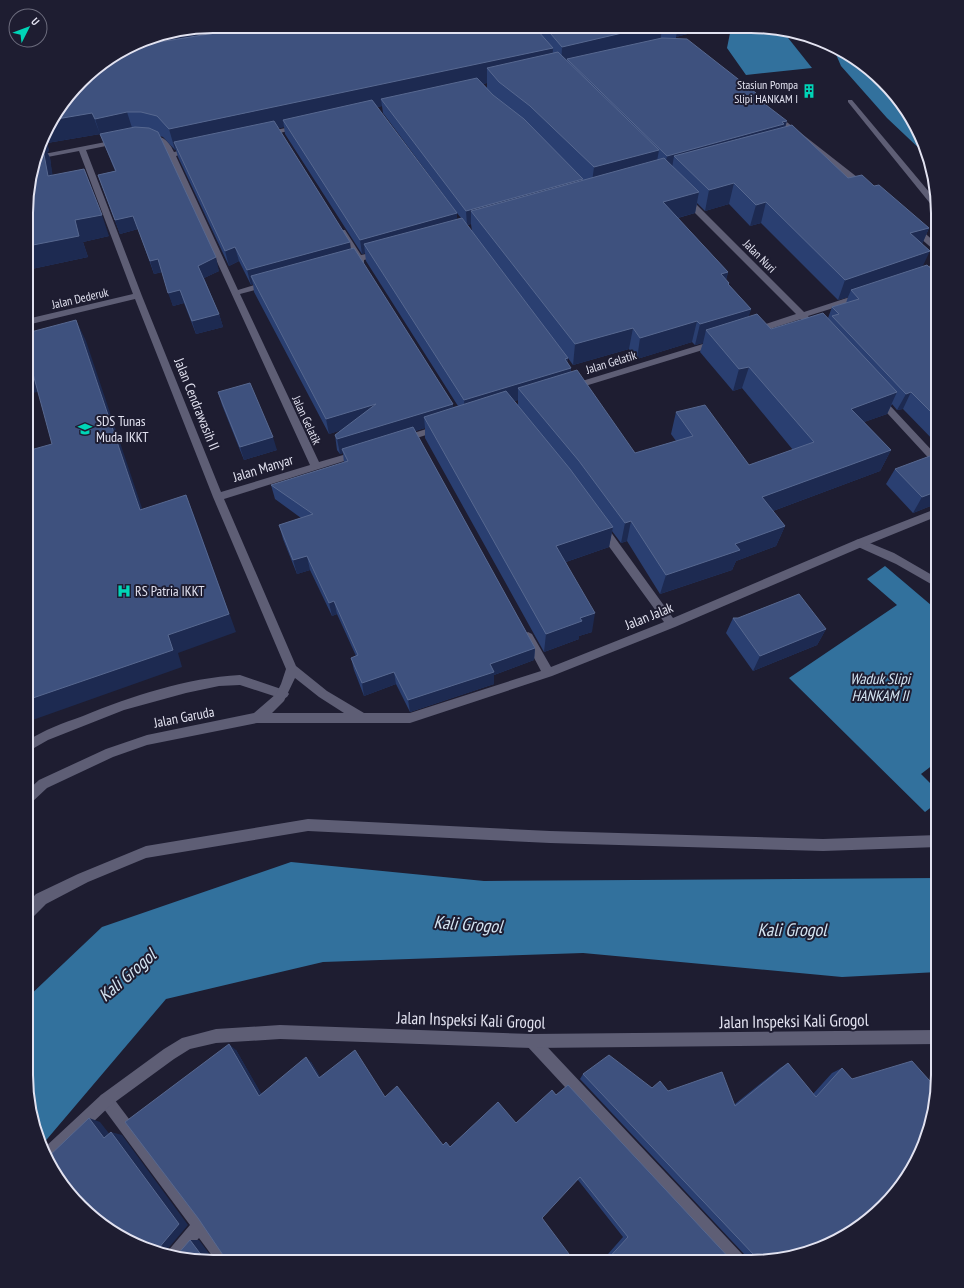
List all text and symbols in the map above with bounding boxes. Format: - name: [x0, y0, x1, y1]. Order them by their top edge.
- north arrow: [8, 8, 48, 48]
- text: U: [28, 15, 43, 28]
- place label: Stasiun Pompa Slipi HANKAM I: [734, 77, 798, 106]
- building icon: Stasiun Pompa Slipi HANKAM I: [801, 83, 817, 99]
- street label: Jalan Nuri: [740, 236, 780, 276]
- street label: Jalan Dederuk: [49, 284, 110, 312]
- street label: Jalan Gelatik: [583, 347, 638, 377]
- street label: Jalan Cendrawasih II: [170, 354, 224, 453]
- street label: Jalan Gelatik: [289, 392, 325, 447]
- place label: SDS Tunas Muda IKKT: [96, 412, 149, 446]
- school or university icon: SDS Tunas Muda IKKT: [77, 421, 93, 437]
- street label: Jalan Manyar: [230, 450, 296, 486]
- place label: RS Patria IKKT: [135, 582, 205, 600]
- hospital icon: RS Patria IKKT: [116, 583, 132, 599]
- street label: Jalan Jalak: [621, 598, 676, 634]
- water label: Waduk Slipi HANKAM II: [850, 669, 912, 705]
- street label: Jalan Garuda: [151, 702, 216, 732]
- water label: Kali Grogol: [433, 910, 505, 938]
- water label: Kali Grogol: [758, 918, 828, 941]
- water label: Kali Grogol: [93, 943, 162, 1006]
- street label: Jalan Inspeksi Kali Grogol: [395, 1006, 546, 1034]
- street label: Jalan Inspeksi Kali Grogol: [718, 1009, 869, 1033]

